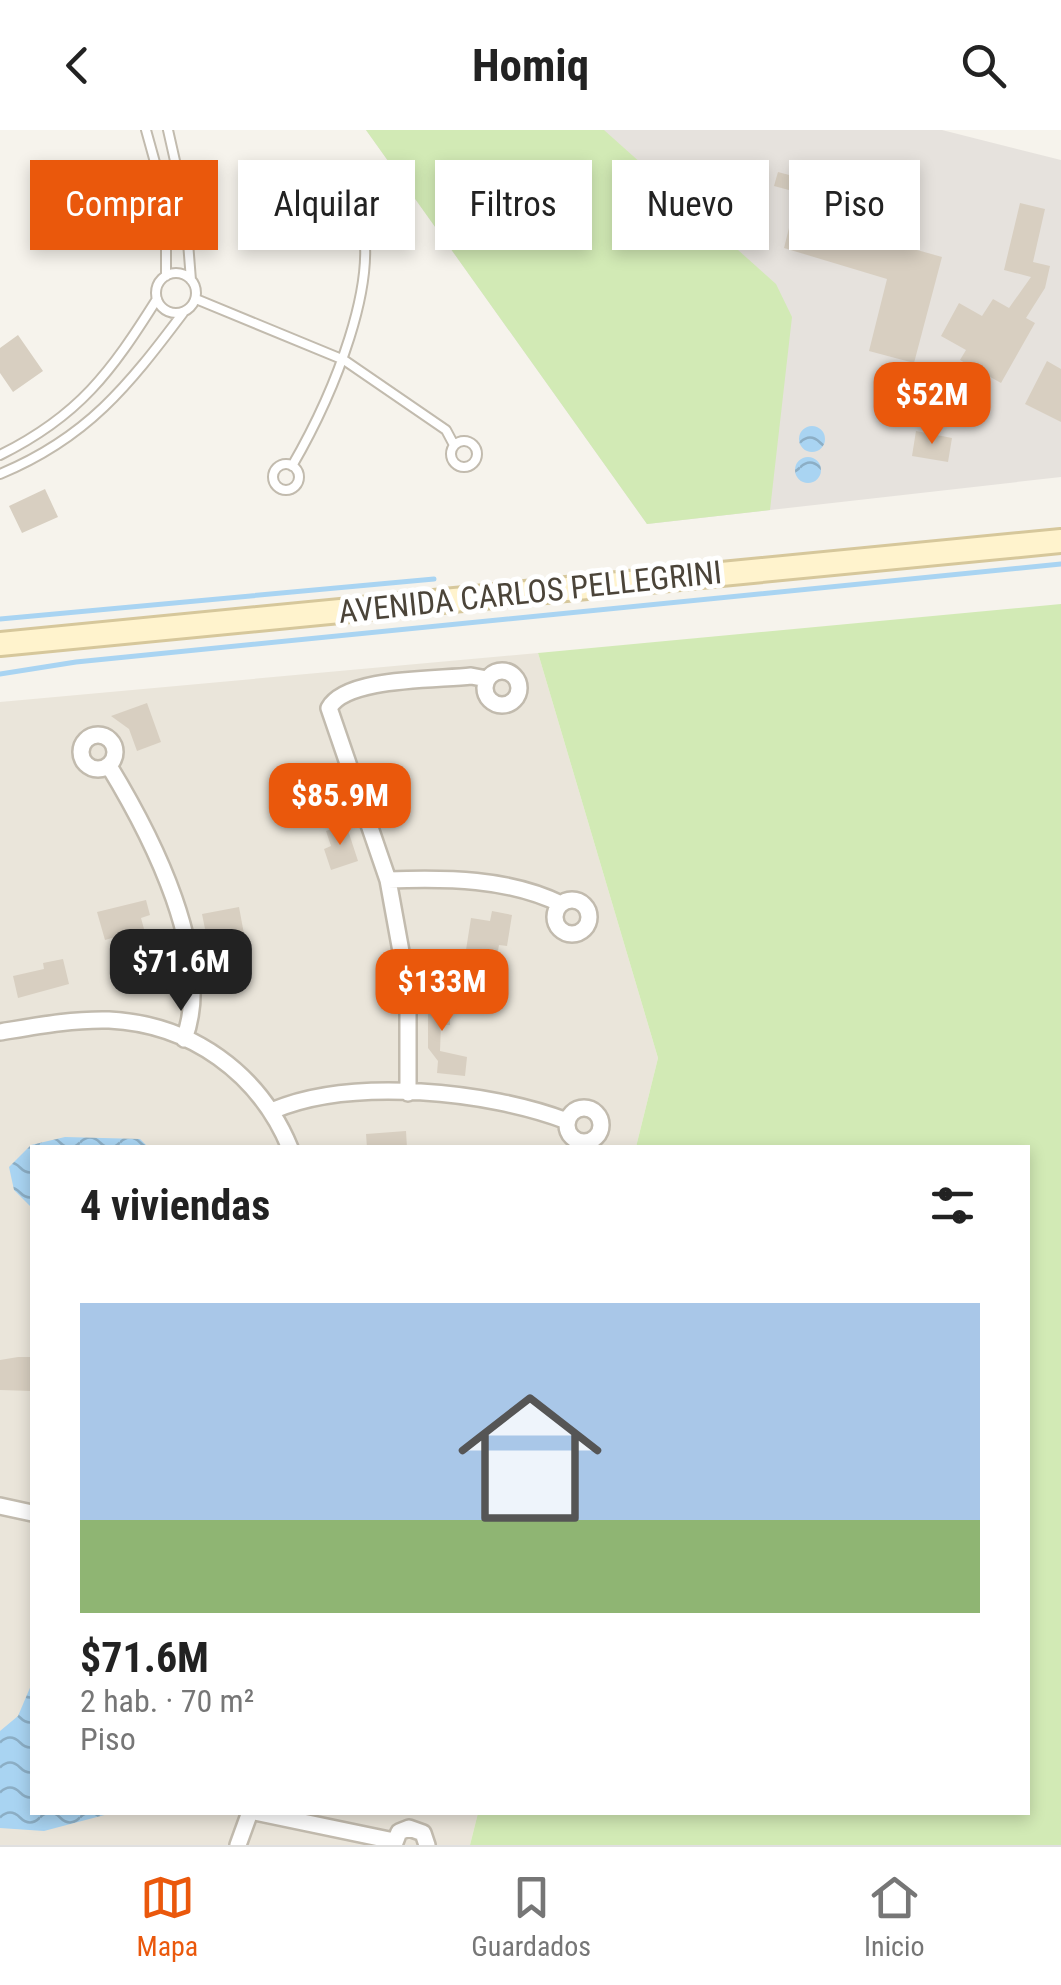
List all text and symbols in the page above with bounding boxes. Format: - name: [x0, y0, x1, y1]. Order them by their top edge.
- icon: back: [50, 38, 105, 93]
- icon: search: [956, 38, 1011, 93]
- text: Homiq: [472, 39, 589, 92]
- chip: Comprar: [30, 160, 218, 250]
- chip: Alquilar: [238, 160, 415, 250]
- chip: Filtros: [435, 160, 592, 250]
- chip: Nuevo: [612, 160, 769, 250]
- chip: Piso: [789, 160, 920, 250]
- pin: $52M: [873, 362, 991, 447]
- text: $52M: [896, 375, 968, 413]
- street label: AVENIDA CARLOS PELLEGRINI: [336, 553, 724, 631]
- pin: $85.9M: [259, 763, 421, 848]
- text: $85.9M: [291, 776, 389, 814]
- pin: $71.6M: [100, 929, 262, 1014]
- text: $71.6M: [132, 942, 230, 980]
- pin: $133M: [372, 949, 512, 1034]
- text: $133M: [398, 962, 486, 1000]
- icon: filters: [925, 1178, 980, 1233]
- text: 4 viviendas: [80, 1181, 270, 1230]
- icon: home: [440, 1368, 620, 1548]
- text: $71.6M: [80, 1633, 209, 1682]
- text: 2 hab. · 70 m²: [80, 1682, 254, 1720]
- text: Piso: [80, 1720, 136, 1758]
- tab: Mapa: [137, 1870, 198, 1963]
- tab: Guardados: [471, 1870, 591, 1963]
- tab: Inicio: [864, 1870, 924, 1963]

